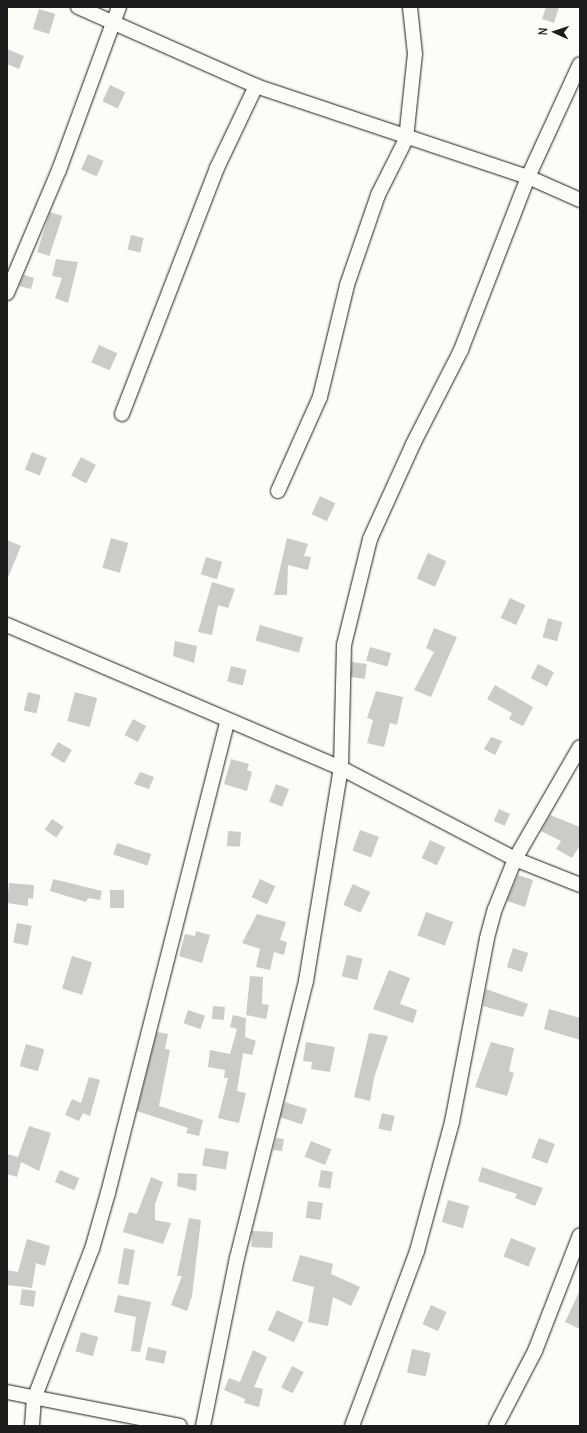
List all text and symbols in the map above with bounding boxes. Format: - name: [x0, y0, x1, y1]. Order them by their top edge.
- north arrow: [535, 12, 575, 52]
- text: N: [536, 27, 550, 36]

